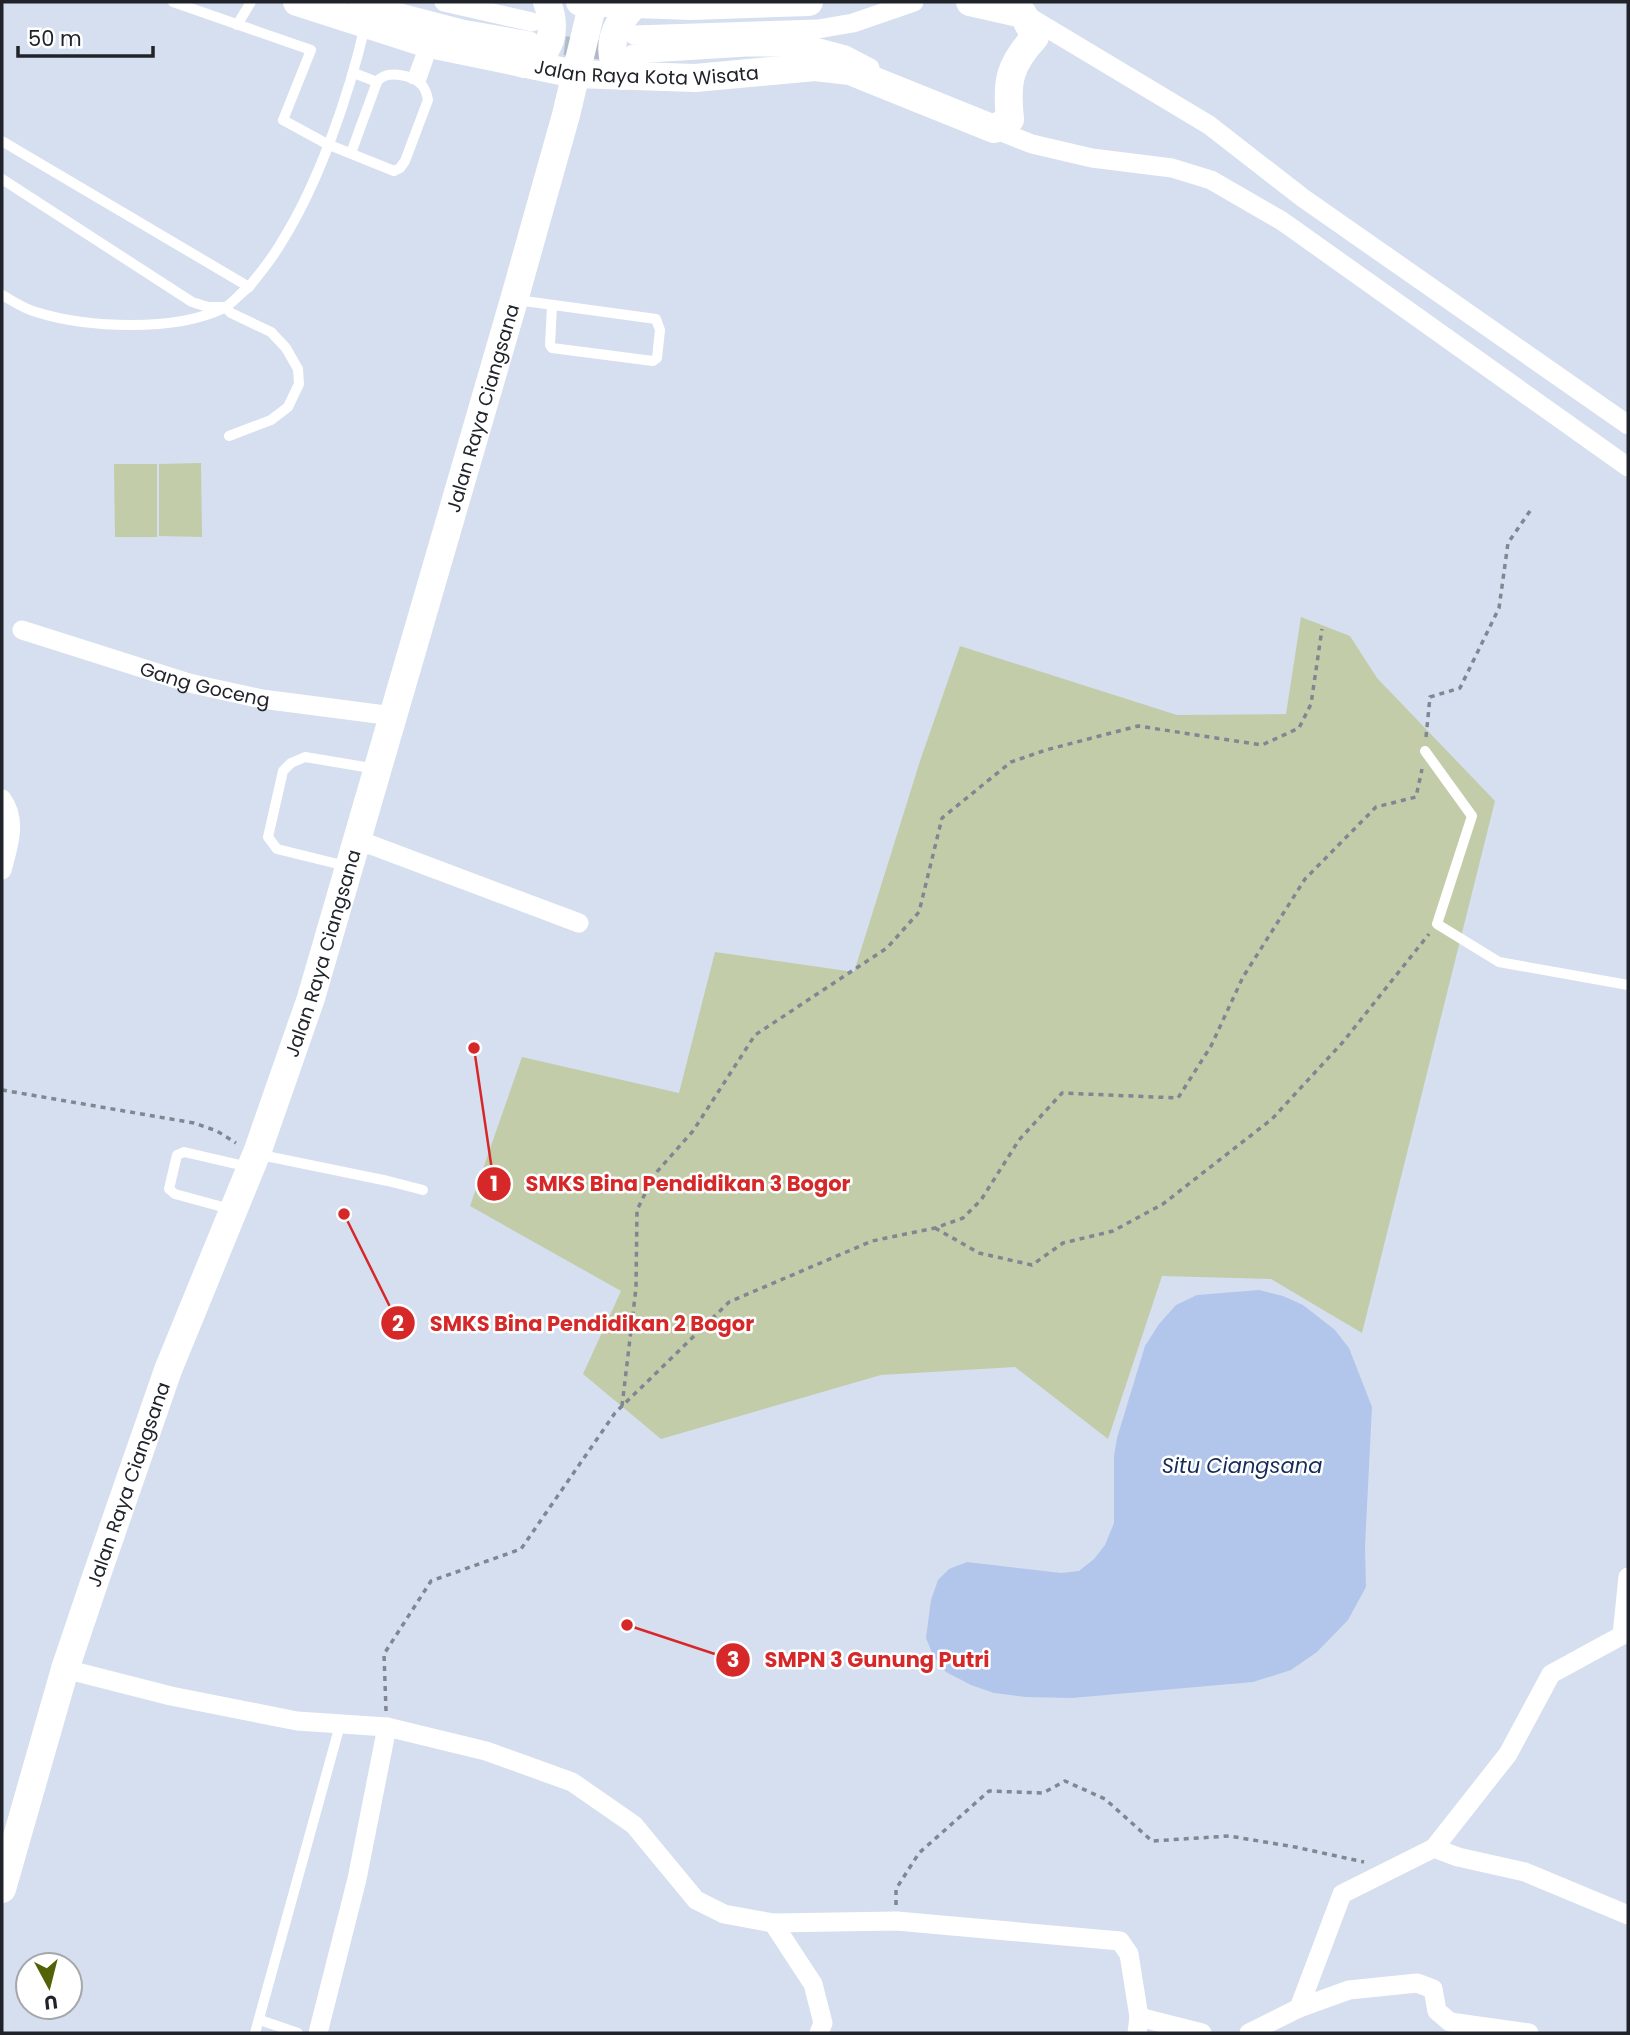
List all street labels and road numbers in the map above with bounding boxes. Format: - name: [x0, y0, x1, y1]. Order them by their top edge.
- street label: Jalan Raya Kota Wisata: [532, 52, 760, 92]
- street label: Jalan Raya Ciangsana: [439, 301, 526, 516]
- street label: Gang Goceng: [137, 655, 271, 713]
- street label: Jalan Raya Ciangsana: [278, 846, 367, 1061]
- street label: Jalan Raya Ciangsana: [80, 1378, 176, 1591]

